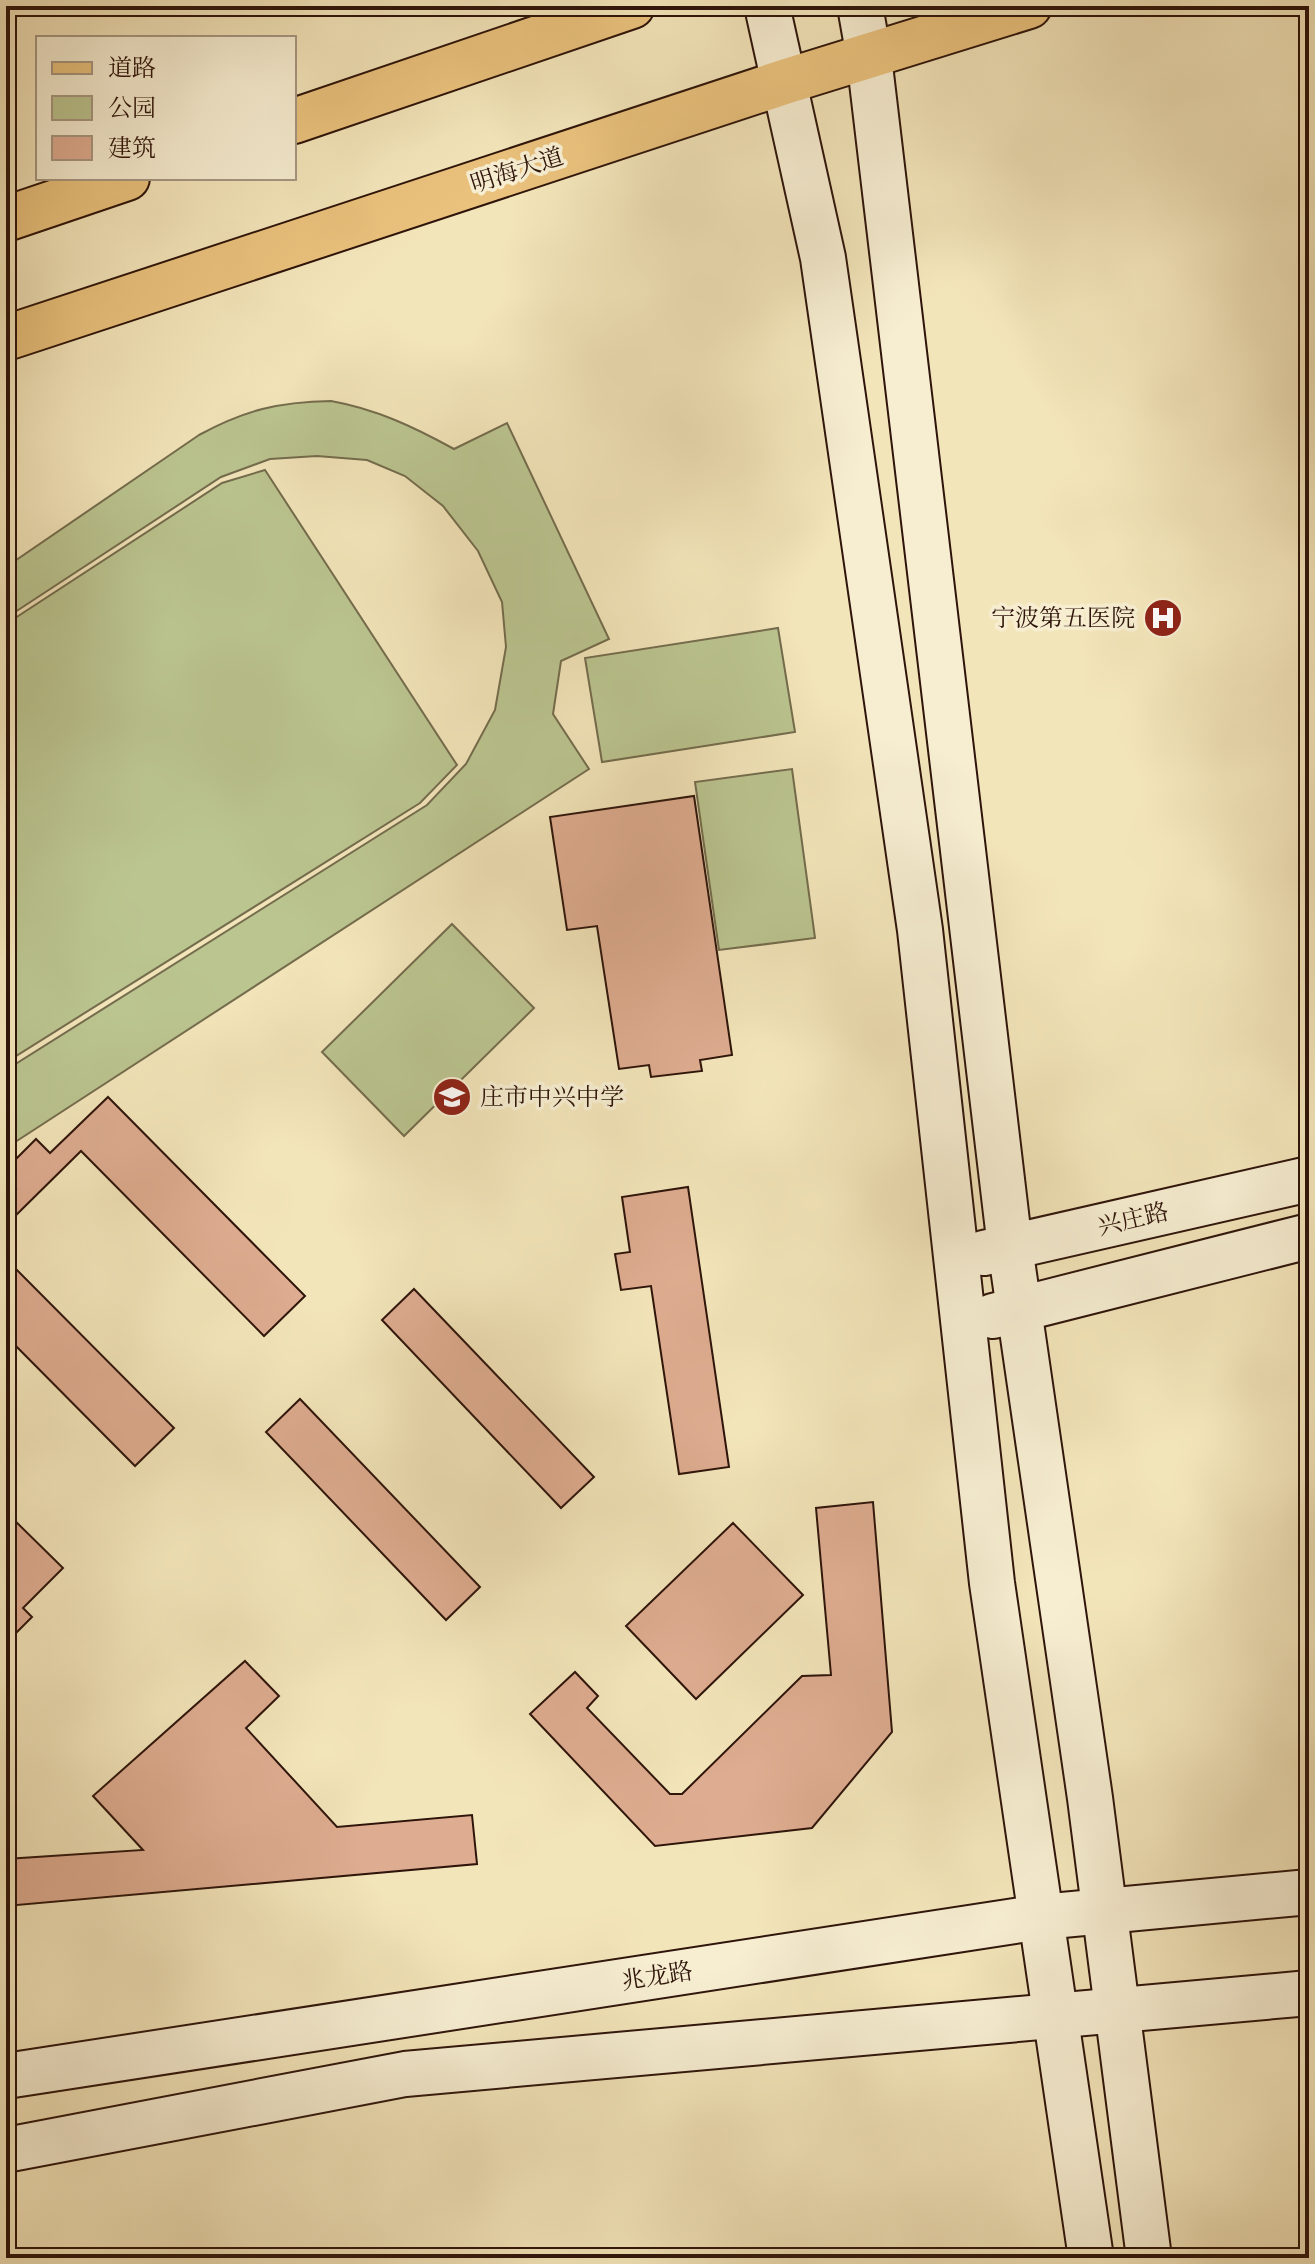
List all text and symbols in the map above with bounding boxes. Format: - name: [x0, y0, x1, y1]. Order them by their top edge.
- legend: [36, 36, 296, 180]
- text: 道路: [108, 50, 156, 85]
- text: 公园: [108, 90, 156, 125]
- text: 建筑: [108, 130, 156, 165]
- street label: 明海大道: [466, 138, 568, 201]
- hospital icon: 宁波第五医院: [1142, 597, 1184, 639]
- place label: 宁波第五医院: [991, 600, 1135, 635]
- school or university icon: 庄市中兴中学: [431, 1076, 473, 1118]
- place label: 庄市中兴中学: [480, 1079, 624, 1114]
- street label: 兴庄路: [1094, 1193, 1172, 1244]
- street label: 兆龙路: [619, 1953, 695, 1998]

